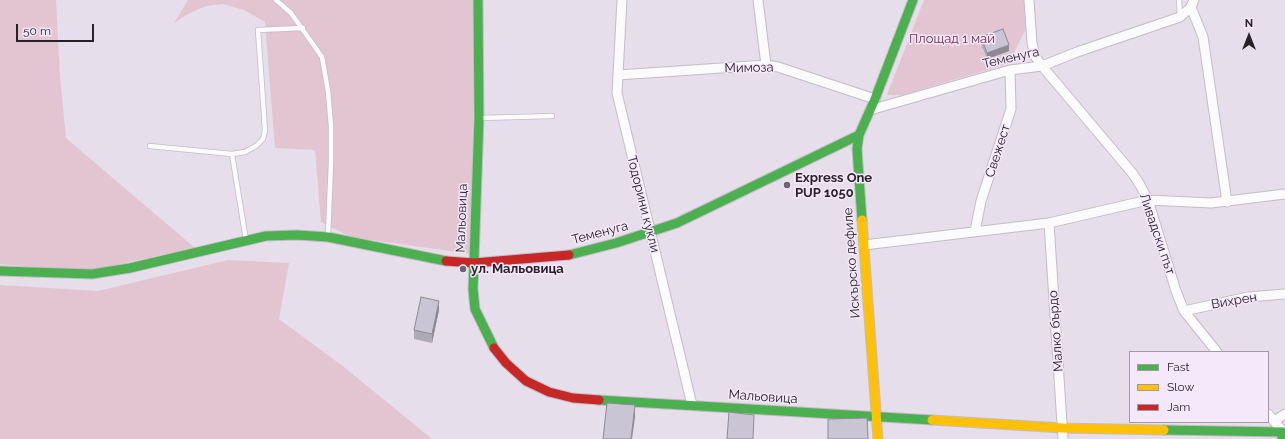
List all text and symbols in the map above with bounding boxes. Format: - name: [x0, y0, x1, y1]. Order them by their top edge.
- scale bar: [18, 16, 96, 42]
- north arrow: [1229, 16, 1269, 56]
- text: N: [1245, 17, 1253, 30]
- text: 50 m: [23, 24, 51, 38]
- park label: Площад 1 май: [909, 31, 995, 47]
- street label: Теменуга: [981, 44, 1041, 72]
- street label: Мимоза: [724, 60, 774, 76]
- street label: Свежест: [982, 123, 1014, 179]
- street label: Тодорини кукли: [623, 154, 663, 254]
- place label: Express One PUP 1050: [795, 170, 872, 201]
- marker: Express One PUP 1050: [782, 180, 792, 190]
- street label: Мальовица: [453, 183, 471, 253]
- street label: Ливадски път: [1136, 191, 1178, 277]
- street label: Искърско дефиле: [840, 207, 864, 319]
- street label: Теменуга: [570, 218, 630, 248]
- place label: ул. Мальовица: [471, 261, 564, 277]
- marker: ул. Мальовица: [458, 264, 468, 274]
- street label: Вихрен: [1210, 289, 1258, 313]
- street label: Малко бърдо: [1045, 290, 1067, 372]
- legend: [1129, 351, 1269, 423]
- text: Fast: [1167, 360, 1190, 374]
- text: Slow: [1167, 380, 1194, 394]
- street label: Мальовица: [728, 387, 798, 407]
- text: Jam: [1167, 400, 1190, 414]

